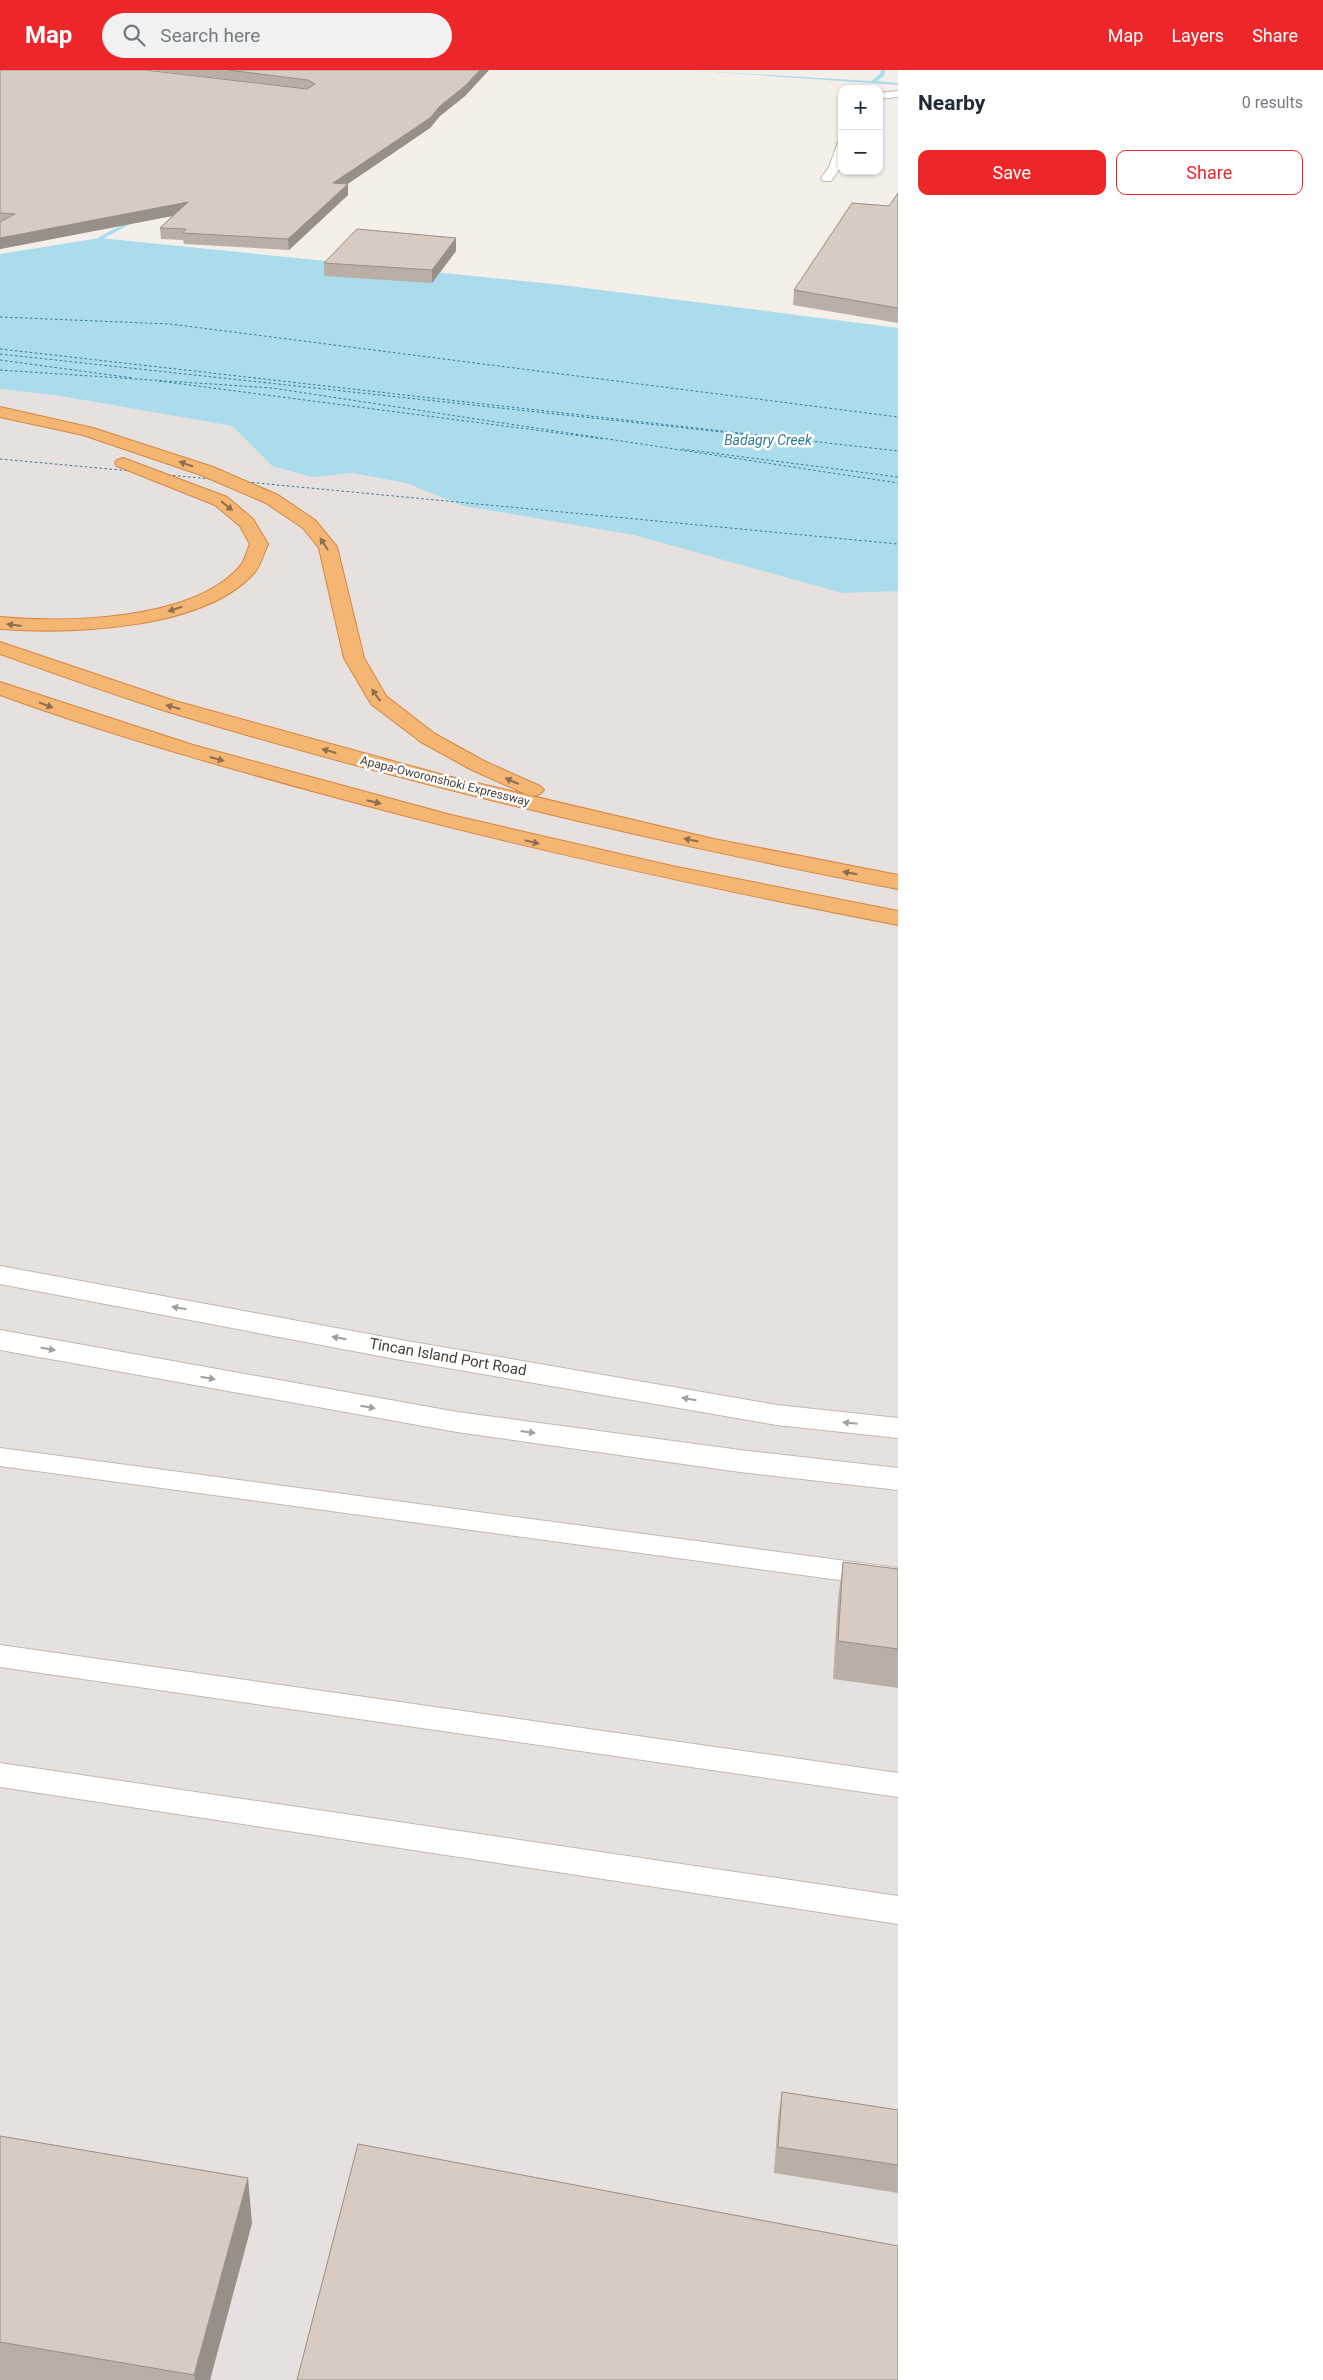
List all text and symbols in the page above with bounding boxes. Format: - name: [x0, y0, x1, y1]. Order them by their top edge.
- search box: [102, 13, 452, 58]
- text: Map: [25, 21, 72, 49]
- icon: search: [120, 21, 148, 49]
- text: Search here: [160, 24, 260, 47]
- text: Map: [1108, 25, 1143, 46]
- text: Layers: [1171, 25, 1224, 46]
- text: Share: [1252, 25, 1298, 46]
- map controls: [838, 85, 883, 175]
- button: +: [838, 85, 883, 130]
- text: Nearby: [918, 91, 985, 115]
- text: 0 results: [1242, 93, 1303, 112]
- button: −: [838, 130, 883, 175]
- button: Save: [918, 150, 1106, 195]
- button: Share: [1116, 150, 1303, 195]
- water label: Badagry Creek: [724, 432, 813, 448]
- one-way arrow: [178, 460, 193, 468]
- one-way arrow: [220, 500, 233, 511]
- one-way arrow: [319, 537, 329, 550]
- one-way arrow: [167, 605, 182, 613]
- one-way arrow: [6, 621, 22, 629]
- one-way arrow: [371, 688, 381, 702]
- one-way arrow: [38, 702, 53, 710]
- one-way arrow: [166, 702, 181, 710]
- one-way arrow: [322, 747, 337, 755]
- street label: Apapa-Oworonshoki Expressway: [359, 753, 532, 809]
- one-way arrow: [210, 755, 225, 763]
- one-way arrow: [505, 777, 519, 785]
- one-way arrow: [367, 798, 382, 806]
- one-way arrow: [683, 836, 699, 844]
- one-way arrow: [524, 838, 539, 846]
- one-way arrow: [842, 869, 858, 877]
- one-way arrow: [171, 1304, 187, 1312]
- one-way arrow: [332, 1334, 347, 1342]
- street label: Tincan Island Port Road: [368, 1334, 528, 1380]
- one-way arrow: [40, 1345, 56, 1353]
- one-way arrow: [200, 1375, 216, 1383]
- one-way arrow: [680, 1395, 696, 1403]
- one-way arrow: [360, 1403, 376, 1411]
- one-way arrow: [841, 1419, 857, 1427]
- one-way arrow: [521, 1428, 537, 1436]

